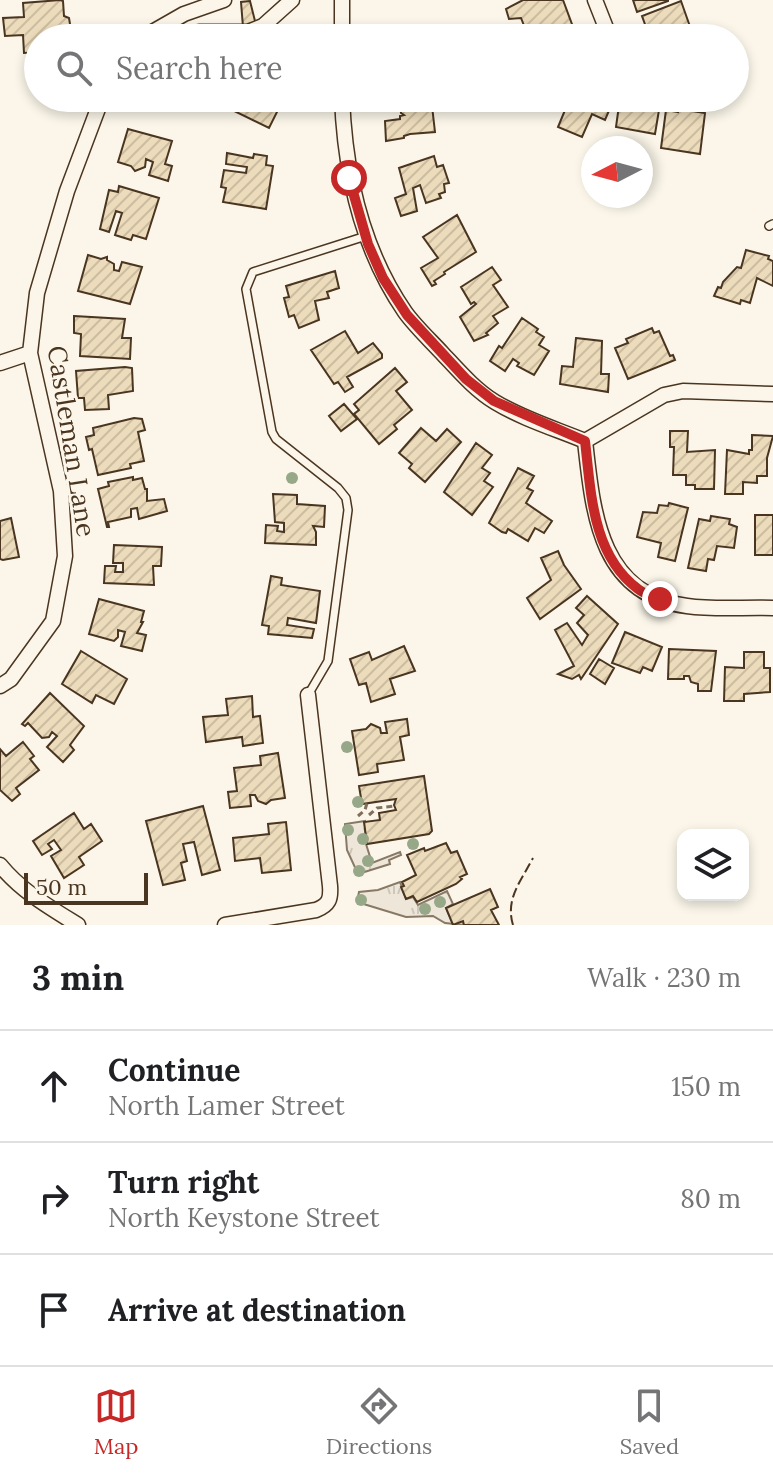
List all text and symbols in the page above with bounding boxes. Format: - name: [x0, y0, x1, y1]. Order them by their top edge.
- search box: [24, 24, 749, 112]
- icon: search: [52, 46, 96, 90]
- text: Search here: [116, 49, 283, 87]
- north arrow: [581, 136, 653, 208]
- route start: [331, 160, 367, 196]
- street label: Castleman Lane: [41, 343, 103, 539]
- route end: [642, 581, 678, 617]
- map controls: [677, 829, 749, 901]
- button: layers: [677, 829, 749, 901]
- scale bar: [24, 869, 148, 905]
- text: 50 m: [36, 873, 87, 901]
- text: 3 min: [32, 956, 124, 999]
- text: Walk · 230 m: [587, 961, 741, 994]
- text: Continue: [108, 1051, 240, 1089]
- icon: ahead: [32, 1064, 76, 1108]
- text: 150 m: [671, 1070, 741, 1103]
- text: North Lamer Street: [108, 1089, 345, 1122]
- text: Turn right: [108, 1163, 259, 1201]
- icon: right: [32, 1176, 76, 1220]
- text: 80 m: [680, 1182, 741, 1215]
- text: North Keystone Street: [108, 1201, 379, 1234]
- icon: arrive: [32, 1288, 76, 1332]
- text: Arrive at destination: [108, 1291, 406, 1329]
- tab: Map: [94, 1384, 138, 1460]
- tab: Directions: [326, 1384, 432, 1460]
- tab: Saved: [620, 1384, 679, 1460]

